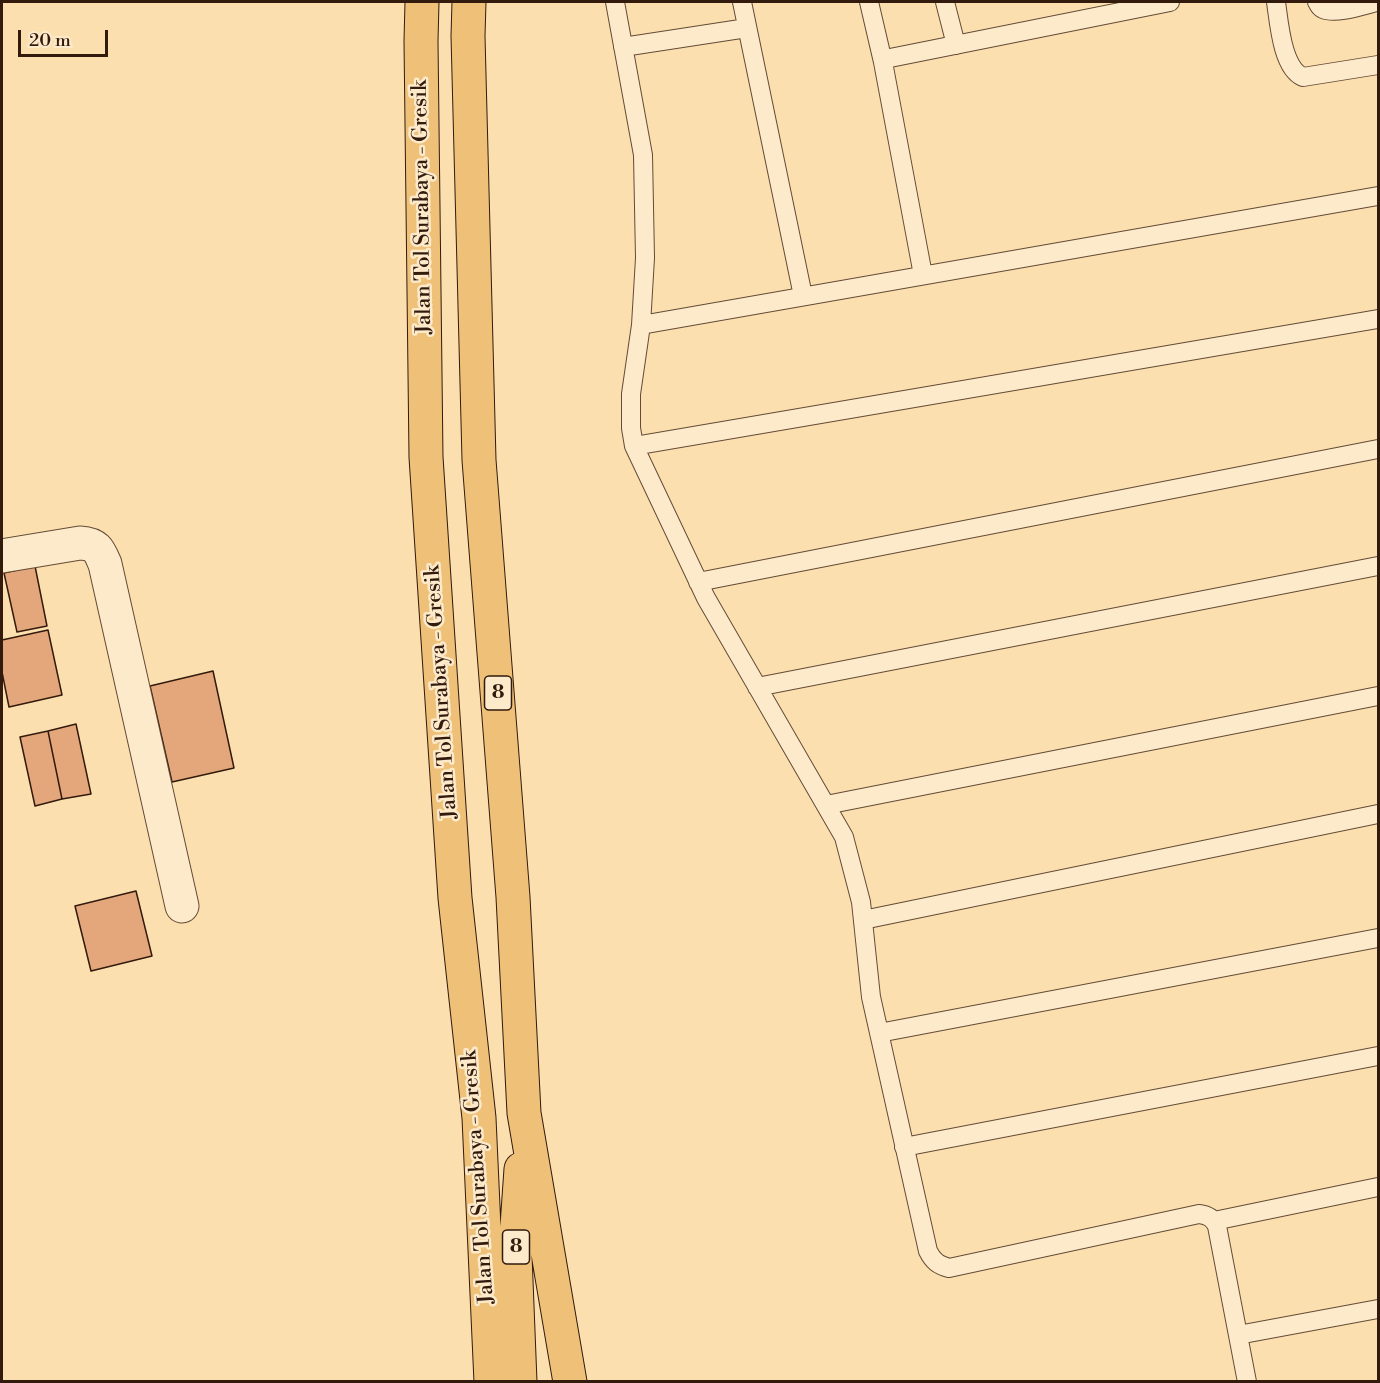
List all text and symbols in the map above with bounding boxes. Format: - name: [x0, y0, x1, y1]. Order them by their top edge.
- scale bar: [21, 18, 111, 56]
- text: 20 m: [29, 29, 71, 52]
- street label: Jalan Tol Surabaya - Gresik: [408, 80, 438, 334]
- street label: Jalan Tol Surabaya - Gresik: [421, 564, 463, 820]
- road number: 8: [484, 676, 512, 710]
- street label: Jalan Tol Surabaya - Gresik: [458, 1049, 500, 1305]
- road number: 8: [502, 1230, 530, 1264]

